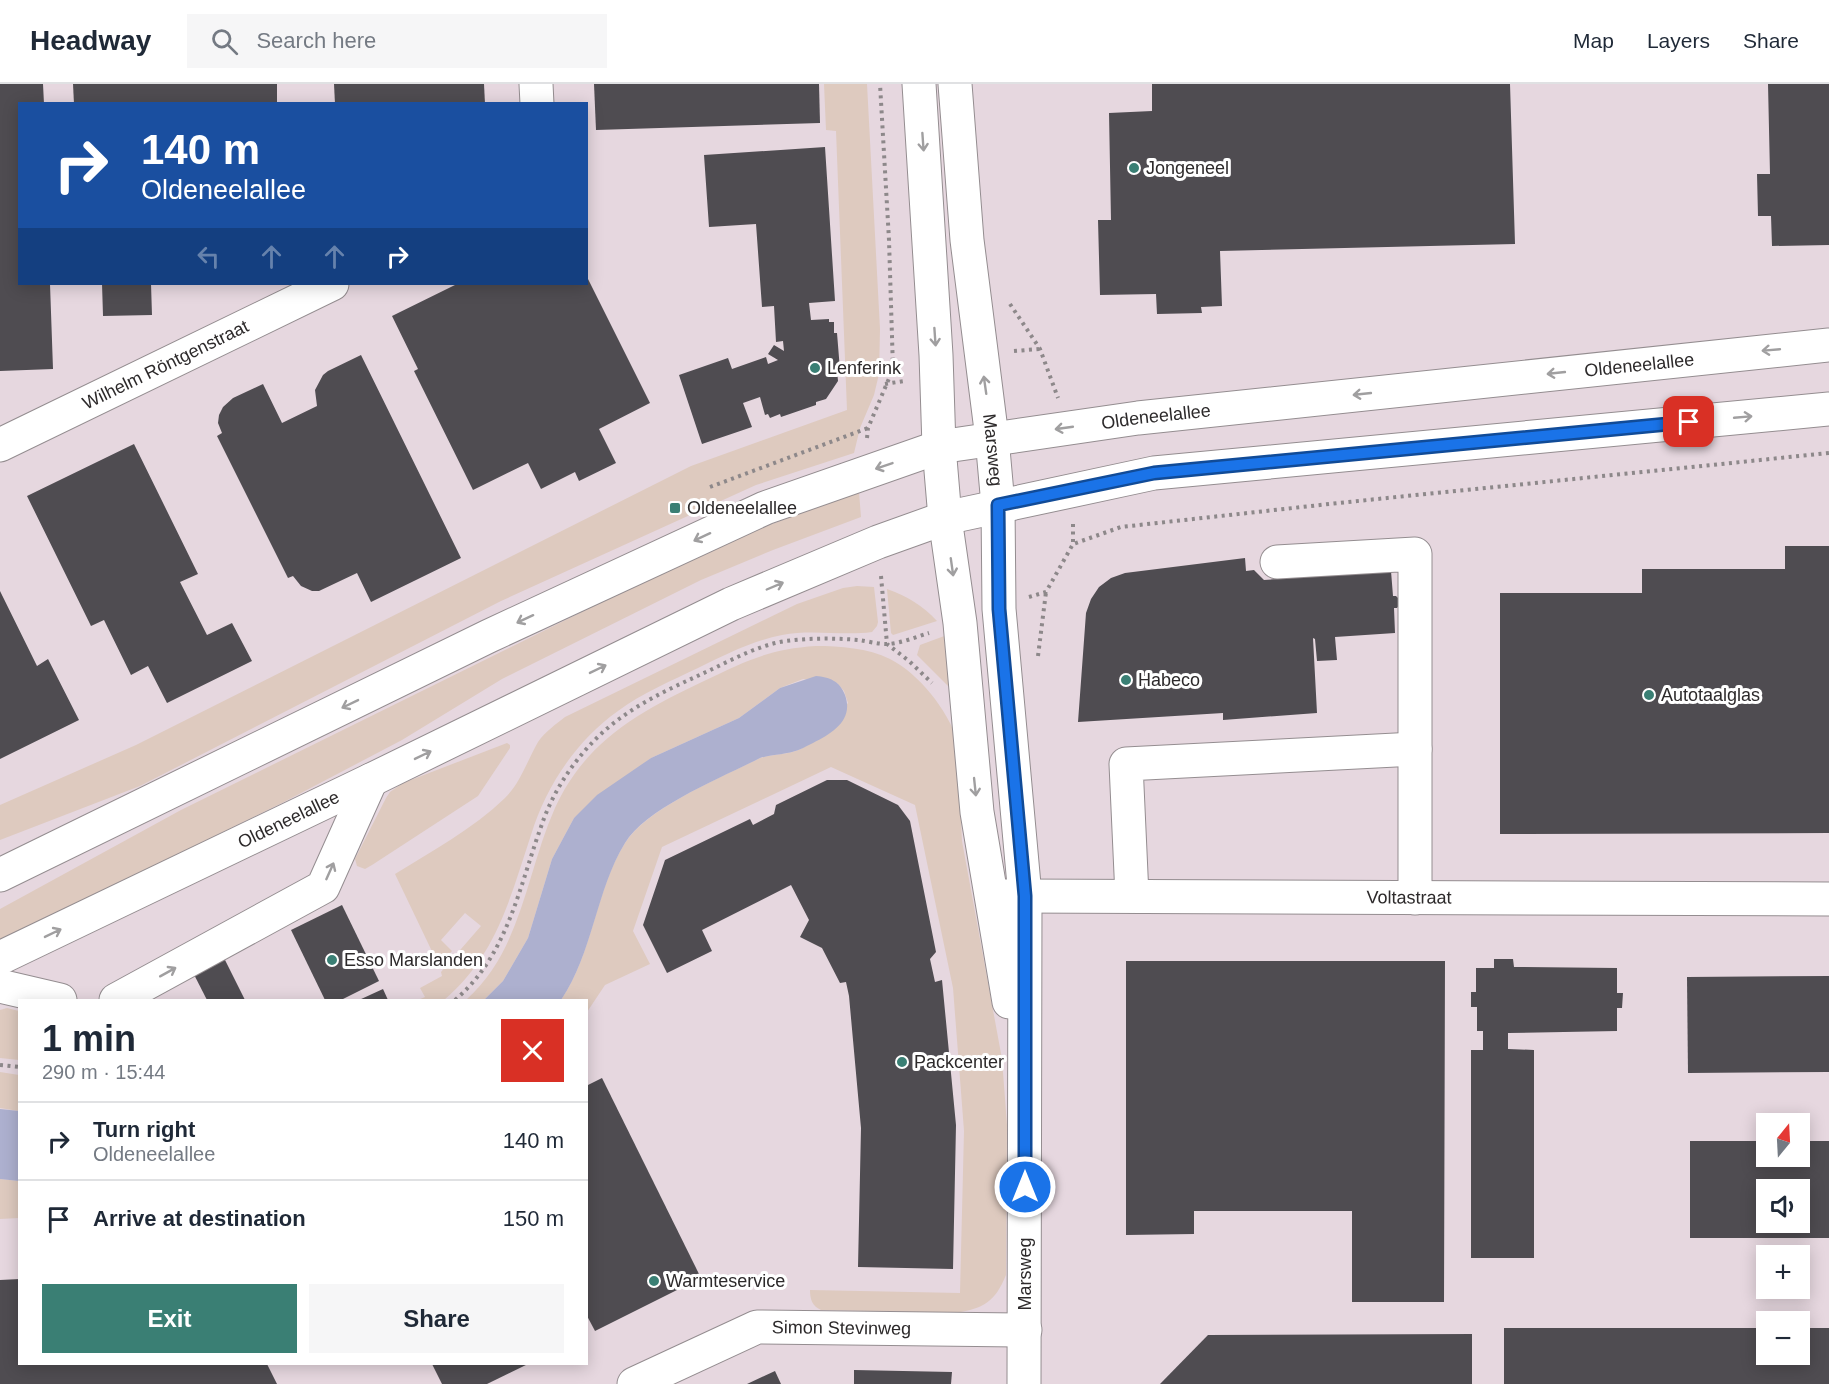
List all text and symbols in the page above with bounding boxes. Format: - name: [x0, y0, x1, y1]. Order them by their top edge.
- search box: [187, 14, 607, 68]
- text: Headway: [30, 25, 151, 56]
- icon: search: [208, 25, 241, 58]
- text: Search here: [256, 28, 376, 53]
- text: Map: [1573, 29, 1614, 52]
- text: Layers: [1647, 29, 1710, 52]
- text: Share: [1743, 29, 1799, 52]
- icon: right: [42, 126, 120, 204]
- text: 140 m: [141, 126, 260, 173]
- one-way arrow: [917, 132, 928, 152]
- place label: Jongeneel: [1146, 158, 1229, 178]
- marker: Jongeneel: [1127, 161, 1141, 175]
- text: Oldeneelallee: [141, 175, 306, 205]
- icon: left: [192, 240, 225, 273]
- icon: ahead: [255, 240, 288, 273]
- icon: ahead: [318, 240, 351, 273]
- icon: right: [381, 240, 414, 273]
- street label: Wilhelm Röntgenstraat: [79, 316, 252, 413]
- one-way arrow: [930, 327, 941, 346]
- one-way arrow: [1761, 345, 1781, 356]
- street label: Oldeneelallee: [1583, 349, 1695, 381]
- place label: Lenferink: [827, 358, 902, 378]
- marker: Lenferink: [808, 361, 822, 375]
- one-way arrow: [1547, 368, 1566, 379]
- one-way arrow: [979, 375, 990, 395]
- one-way arrow: [1353, 389, 1373, 400]
- pin: [1663, 396, 1714, 447]
- street label: Oldeneelallee: [1100, 400, 1212, 433]
- icon: arrive: [1672, 405, 1705, 438]
- one-way arrow: [1733, 411, 1753, 422]
- street label: Marsweg: [979, 412, 1006, 487]
- one-way arrow: [1055, 422, 1074, 433]
- one-way arrow: [875, 462, 894, 473]
- place label: Oldeneelallee: [687, 498, 797, 518]
- marker: Oldeneelallee: [668, 501, 682, 515]
- one-way arrow: [694, 532, 712, 544]
- one-way arrow: [947, 557, 958, 577]
- one-way arrow: [765, 580, 783, 591]
- one-way arrow: [517, 614, 535, 625]
- one-way arrow: [589, 662, 607, 674]
- place label: Habeco: [1138, 670, 1200, 690]
- marker: Habeco: [1119, 673, 1133, 687]
- place label: Autotaalglas: [1661, 685, 1760, 705]
- marker: Autotaalglas: [1642, 688, 1656, 702]
- one-way arrow: [342, 698, 359, 710]
- one-way arrow: [414, 748, 432, 760]
- one-way arrow: [970, 777, 981, 797]
- street label: Oldeneelallee: [235, 787, 342, 852]
- one-way arrow: [326, 862, 337, 880]
- street label: Voltastraat: [1366, 887, 1452, 908]
- one-way arrow: [43, 926, 61, 938]
- place label: Esso Marslanden: [344, 950, 483, 970]
- marker: Esso Marslanden: [325, 953, 339, 967]
- one-way arrow: [158, 966, 176, 977]
- text: 1 min: [42, 1018, 136, 1059]
- button: close: [501, 1019, 564, 1082]
- place label: Packcenter: [914, 1052, 1004, 1072]
- marker: Packcenter: [895, 1055, 909, 1069]
- text: 290 m · 15:44: [42, 1061, 165, 1083]
- north arrow: [1756, 1113, 1810, 1167]
- map controls: [1756, 1113, 1810, 1365]
- text: Turn right: [93, 1117, 195, 1142]
- icon: right: [42, 1125, 75, 1158]
- text: 140 m: [503, 1128, 564, 1153]
- text: Oldeneelallee: [93, 1143, 215, 1165]
- position arrow: [993, 1155, 1057, 1219]
- button: sound: [1756, 1179, 1810, 1233]
- icon: arrive: [42, 1203, 75, 1236]
- text: Arrive at destination: [93, 1206, 306, 1231]
- text: 150 m: [503, 1206, 564, 1231]
- street label: Marsweg: [1015, 1237, 1035, 1311]
- button: +: [1756, 1245, 1810, 1299]
- place label: Warmteservice: [666, 1271, 785, 1291]
- marker: Warmteservice: [647, 1274, 661, 1288]
- button: Exit: [42, 1284, 297, 1353]
- button: Share: [309, 1284, 564, 1353]
- button: −: [1756, 1311, 1810, 1365]
- street label: Simon Stevinweg: [772, 1317, 911, 1339]

